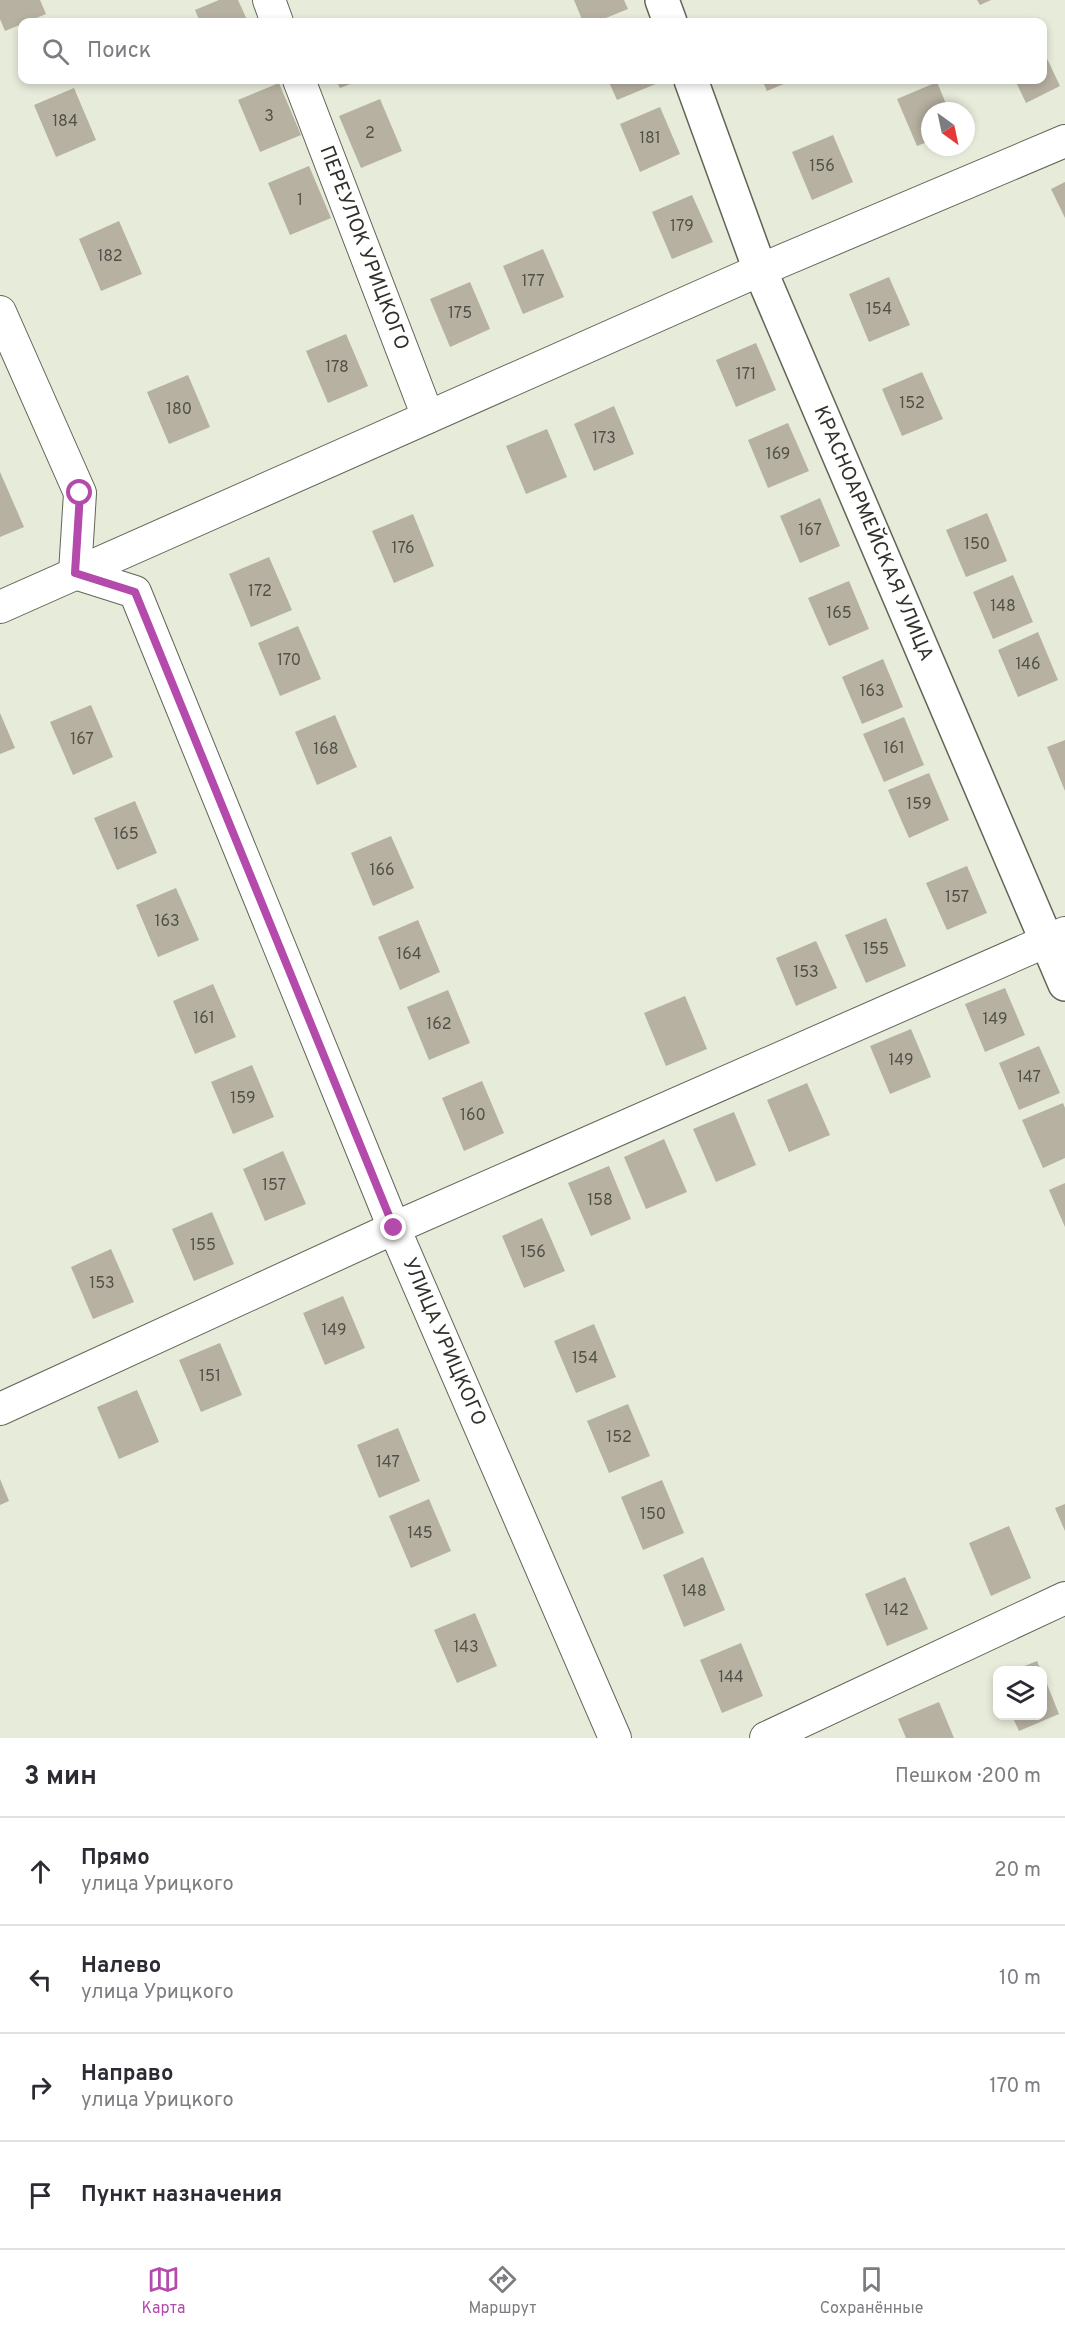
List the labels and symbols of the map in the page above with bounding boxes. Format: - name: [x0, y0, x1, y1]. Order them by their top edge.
- north arrow: [921, 102, 975, 156]
- house number: 3: [264, 107, 274, 127]
- house number: 184: [52, 112, 78, 132]
- house number: 2: [365, 124, 375, 144]
- house number: 181: [639, 129, 661, 149]
- street label: ПЕРЕУЛОК УРИЦКОГО: [312, 142, 414, 354]
- house number: 156: [809, 157, 835, 177]
- house number: 1: [297, 191, 303, 211]
- house number: 179: [670, 217, 694, 237]
- house number: 182: [97, 247, 123, 267]
- house number: 177: [521, 272, 545, 292]
- house number: 154: [866, 300, 892, 320]
- house number: 175: [448, 304, 472, 324]
- house number: 178: [325, 358, 349, 378]
- house number: 171: [736, 365, 756, 385]
- house number: 152: [899, 394, 925, 414]
- house number: 180: [166, 400, 192, 420]
- street label: КРАСНОАРМЕЙСКАЯ УЛИЦА: [807, 402, 939, 665]
- house number: 173: [592, 429, 616, 449]
- house number: 169: [766, 445, 790, 465]
- route start: [66, 479, 92, 505]
- house number: 167: [798, 521, 822, 541]
- house number: 150: [964, 535, 990, 555]
- house number: 176: [391, 539, 415, 559]
- house number: 172: [248, 582, 272, 602]
- house number: 148: [990, 597, 1016, 617]
- house number: 165: [826, 604, 852, 624]
- house number: 170: [277, 651, 301, 671]
- house number: 146: [1015, 655, 1041, 675]
- house number: 163: [859, 682, 885, 702]
- house number: 167: [70, 730, 94, 750]
- house number: 161: [883, 739, 905, 759]
- house number: 168: [313, 740, 339, 760]
- house number: 159: [906, 795, 932, 815]
- house number: 165: [113, 825, 139, 845]
- house number: 166: [369, 861, 395, 881]
- house number: 157: [945, 888, 969, 908]
- house number: 163: [154, 912, 180, 932]
- house number: 155: [863, 940, 889, 960]
- house number: 164: [396, 945, 422, 965]
- house number: 153: [793, 963, 819, 983]
- house number: 161: [193, 1009, 215, 1029]
- house number: 149: [983, 1010, 1007, 1030]
- house number: 162: [426, 1015, 452, 1035]
- house number: 149: [889, 1051, 913, 1071]
- house number: 147: [1017, 1068, 1041, 1088]
- house number: 159: [230, 1089, 256, 1109]
- house number: 160: [460, 1106, 486, 1126]
- house number: 157: [262, 1176, 286, 1196]
- house number: 158: [587, 1191, 613, 1211]
- route end: [380, 1214, 406, 1240]
- house number: 155: [190, 1236, 216, 1256]
- house number: 156: [520, 1243, 546, 1263]
- street label: УЛИЦА УРИЦКОГО: [396, 1254, 491, 1430]
- house number: 153: [89, 1274, 115, 1294]
- house number: 149: [322, 1321, 346, 1341]
- house number: 154: [572, 1349, 598, 1369]
- house number: 151: [199, 1367, 221, 1387]
- house number: 152: [606, 1428, 632, 1448]
- house number: 147: [376, 1453, 400, 1473]
- house number: 150: [640, 1505, 666, 1525]
- house number: 145: [407, 1524, 433, 1544]
- house number: 148: [681, 1582, 707, 1602]
- house number: 142: [883, 1601, 909, 1621]
- house number: 143: [453, 1638, 479, 1658]
- house number: 144: [718, 1668, 744, 1688]

